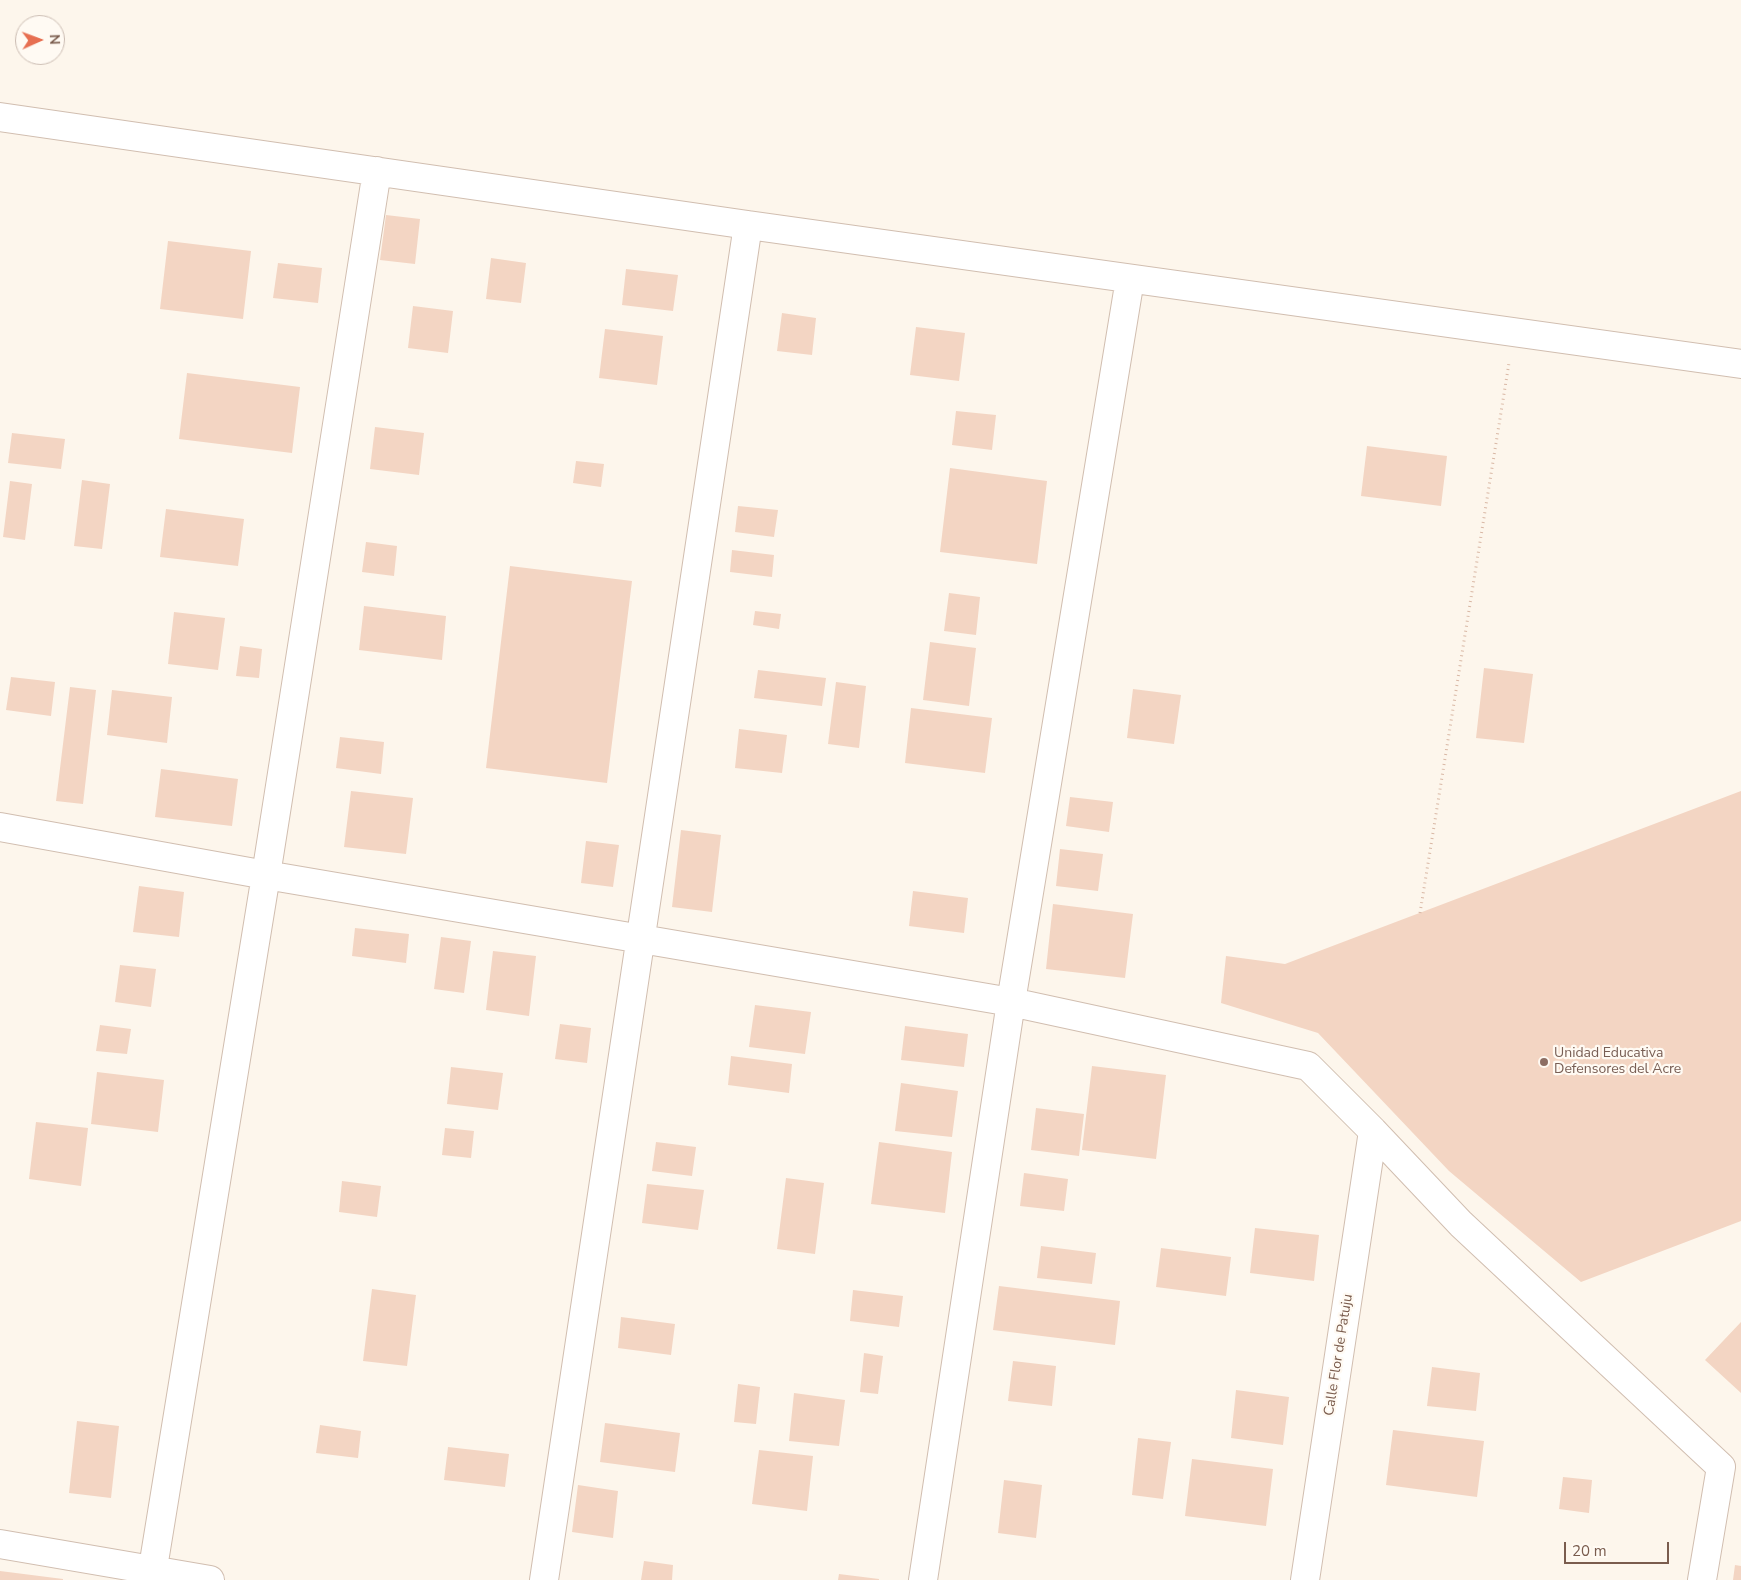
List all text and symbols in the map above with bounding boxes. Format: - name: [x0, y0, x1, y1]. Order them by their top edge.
- north arrow: [15, 15, 65, 65]
- text: N: [45, 34, 64, 45]
- place label: Unidad Educativa Defensores del Acre: [1554, 1046, 1681, 1078]
- marker: Unidad Educativa Defensores del Acre: [1538, 1056, 1550, 1068]
- street label: Calle Flor de Patuju: [1321, 1293, 1357, 1417]
- scale bar: [1566, 1532, 1671, 1564]
- text: 20 m: [1572, 1541, 1607, 1561]

